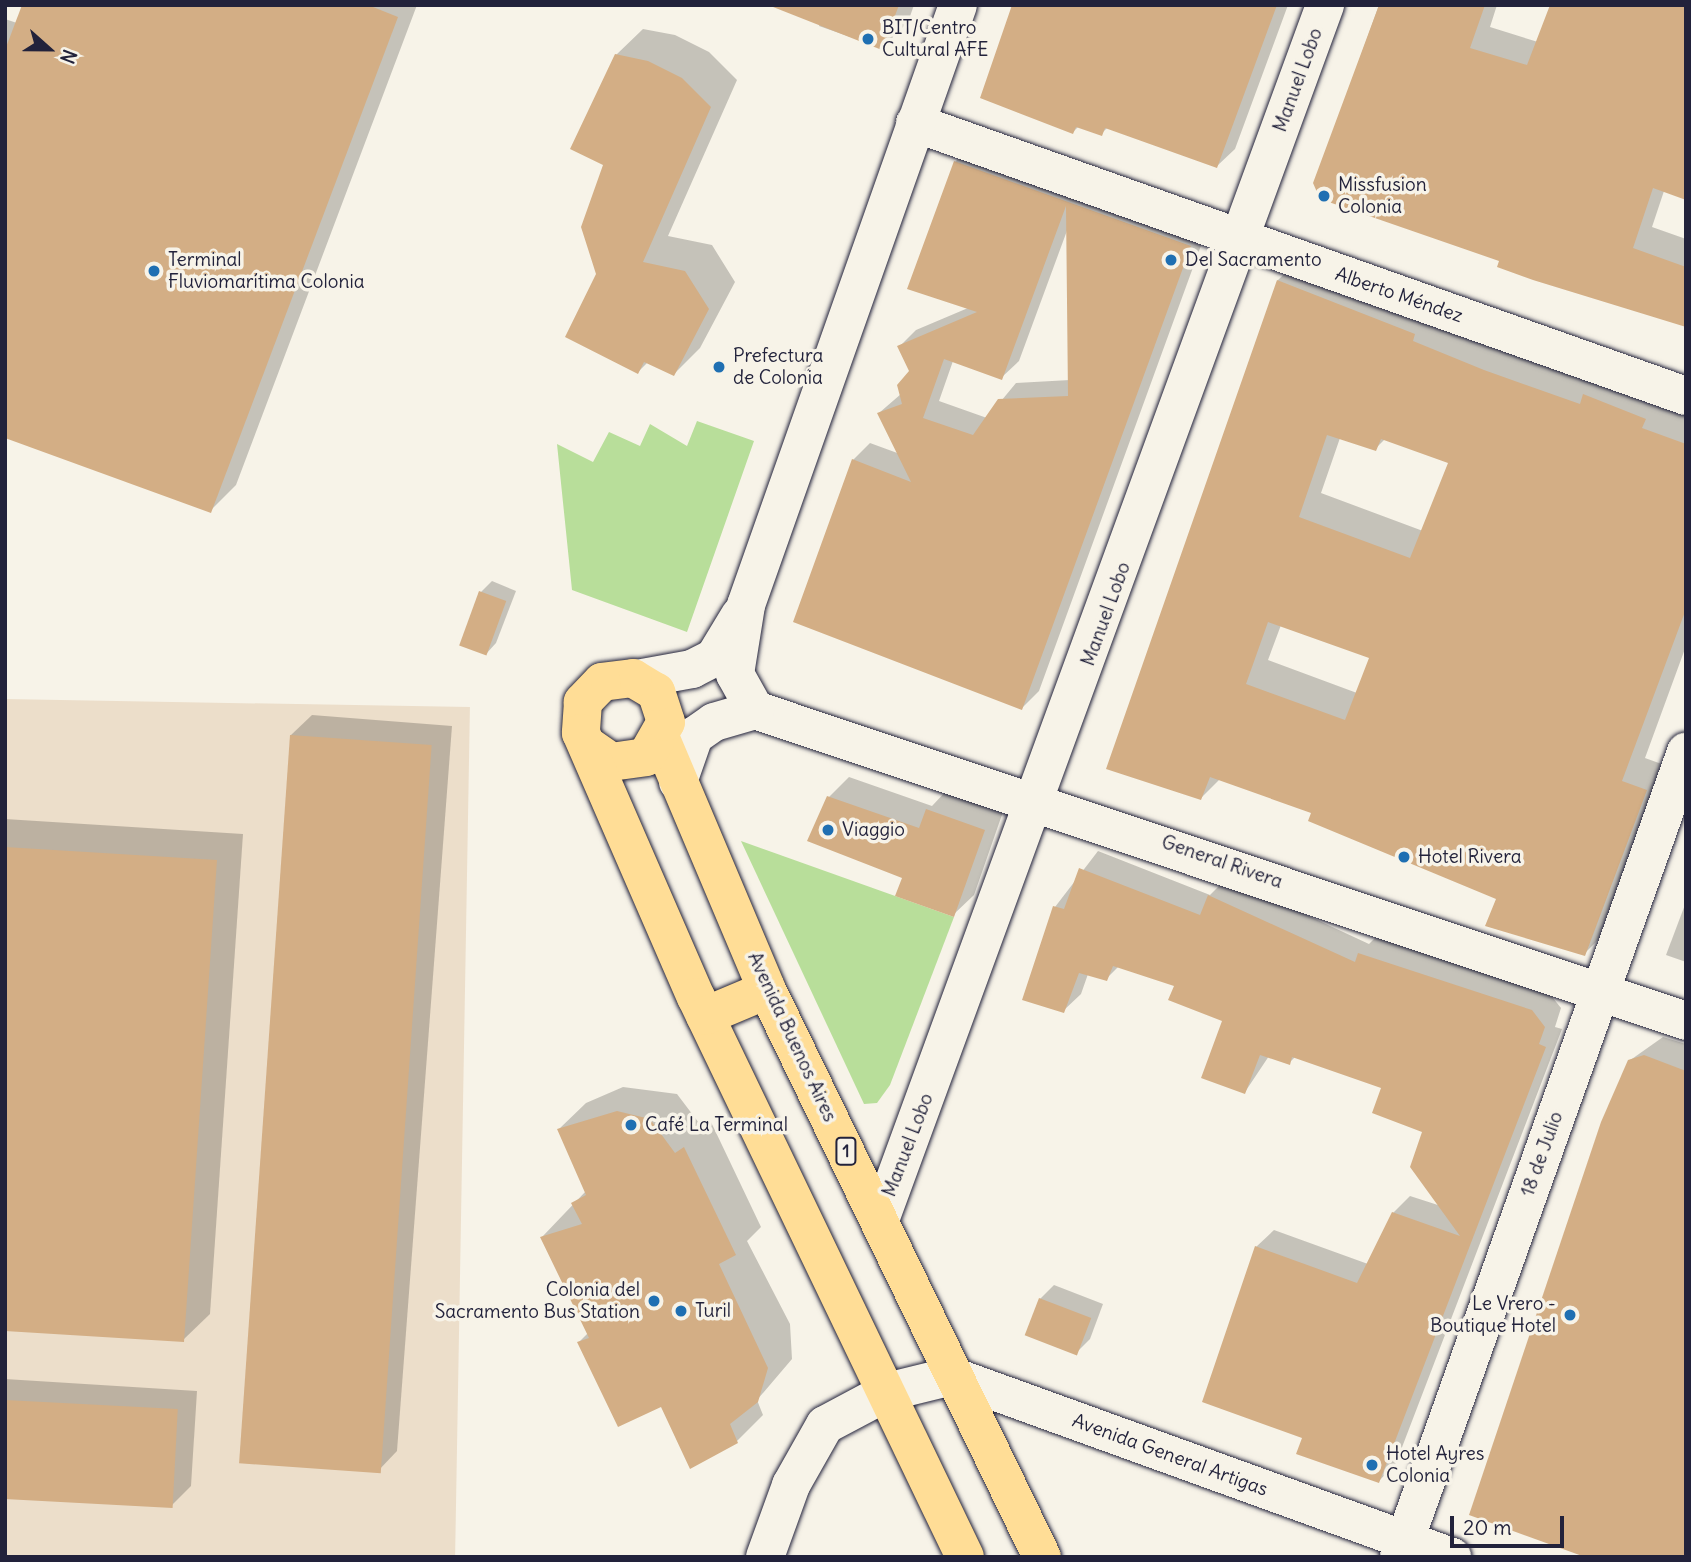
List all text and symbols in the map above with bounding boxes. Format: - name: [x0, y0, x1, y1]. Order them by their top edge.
- north arrow: [14, 14, 84, 84]
- place label: BIT/Centro Cultural AFE: [882, 17, 988, 61]
- street label: Manuel Lobo: [1269, 25, 1327, 135]
- marker: BIT/Centro Cultural AFE: [860, 31, 876, 47]
- text: N: [55, 46, 82, 67]
- place label: Missfusion Colonia: [1338, 174, 1427, 218]
- marker: Missfusion Colonia: [1316, 188, 1332, 204]
- place label: Terminal Fluviomarítima Colonia: [168, 249, 364, 293]
- place label: Del Sacramento: [1185, 249, 1322, 271]
- marker: Del Sacramento: [1163, 252, 1179, 268]
- street label: Alberto Méndez: [1332, 262, 1466, 328]
- marker: Terminal Fluviomarítima Colonia: [146, 263, 162, 279]
- place label: Prefectura de Colonia: [733, 345, 823, 389]
- marker: Prefectura de Colonia: [711, 359, 727, 375]
- street label: Manuel Lobo: [1077, 559, 1135, 669]
- place label: Viaggio: [842, 819, 905, 841]
- marker: Viaggio: [820, 822, 836, 838]
- street label: General Rivera: [1158, 831, 1286, 893]
- place label: Hotel Rivera: [1418, 846, 1522, 868]
- marker: Hotel Rivera: [1396, 849, 1412, 865]
- street label: Avenida Buenos Aires: [743, 949, 841, 1125]
- street label: Manuel Lobo: [878, 1090, 938, 1200]
- street label: 18 de Julio: [1516, 1108, 1568, 1200]
- place label: Café La Terminal: [645, 1114, 788, 1136]
- marker: Café La Terminal: [623, 1117, 639, 1133]
- road number: 1: [834, 1136, 858, 1166]
- place label: Colonia del Sacramento Bus Station: [435, 1279, 640, 1323]
- marker: Colonia del Sacramento Bus Station: [646, 1293, 662, 1309]
- place label: Le Vrero - Boutique Hotel: [1430, 1293, 1556, 1337]
- place label: Turil: [695, 1300, 731, 1322]
- marker: Turil: [673, 1303, 689, 1319]
- marker: Le Vrero - Boutique Hotel: [1562, 1307, 1578, 1323]
- street label: Avenida General Artigas: [1069, 1409, 1271, 1501]
- place label: Hotel Ayres Colonia: [1386, 1443, 1484, 1487]
- marker: Hotel Ayres Colonia: [1364, 1457, 1380, 1473]
- scale bar: [1453, 1502, 1567, 1546]
- text: 20 m: [1463, 1514, 1512, 1541]

